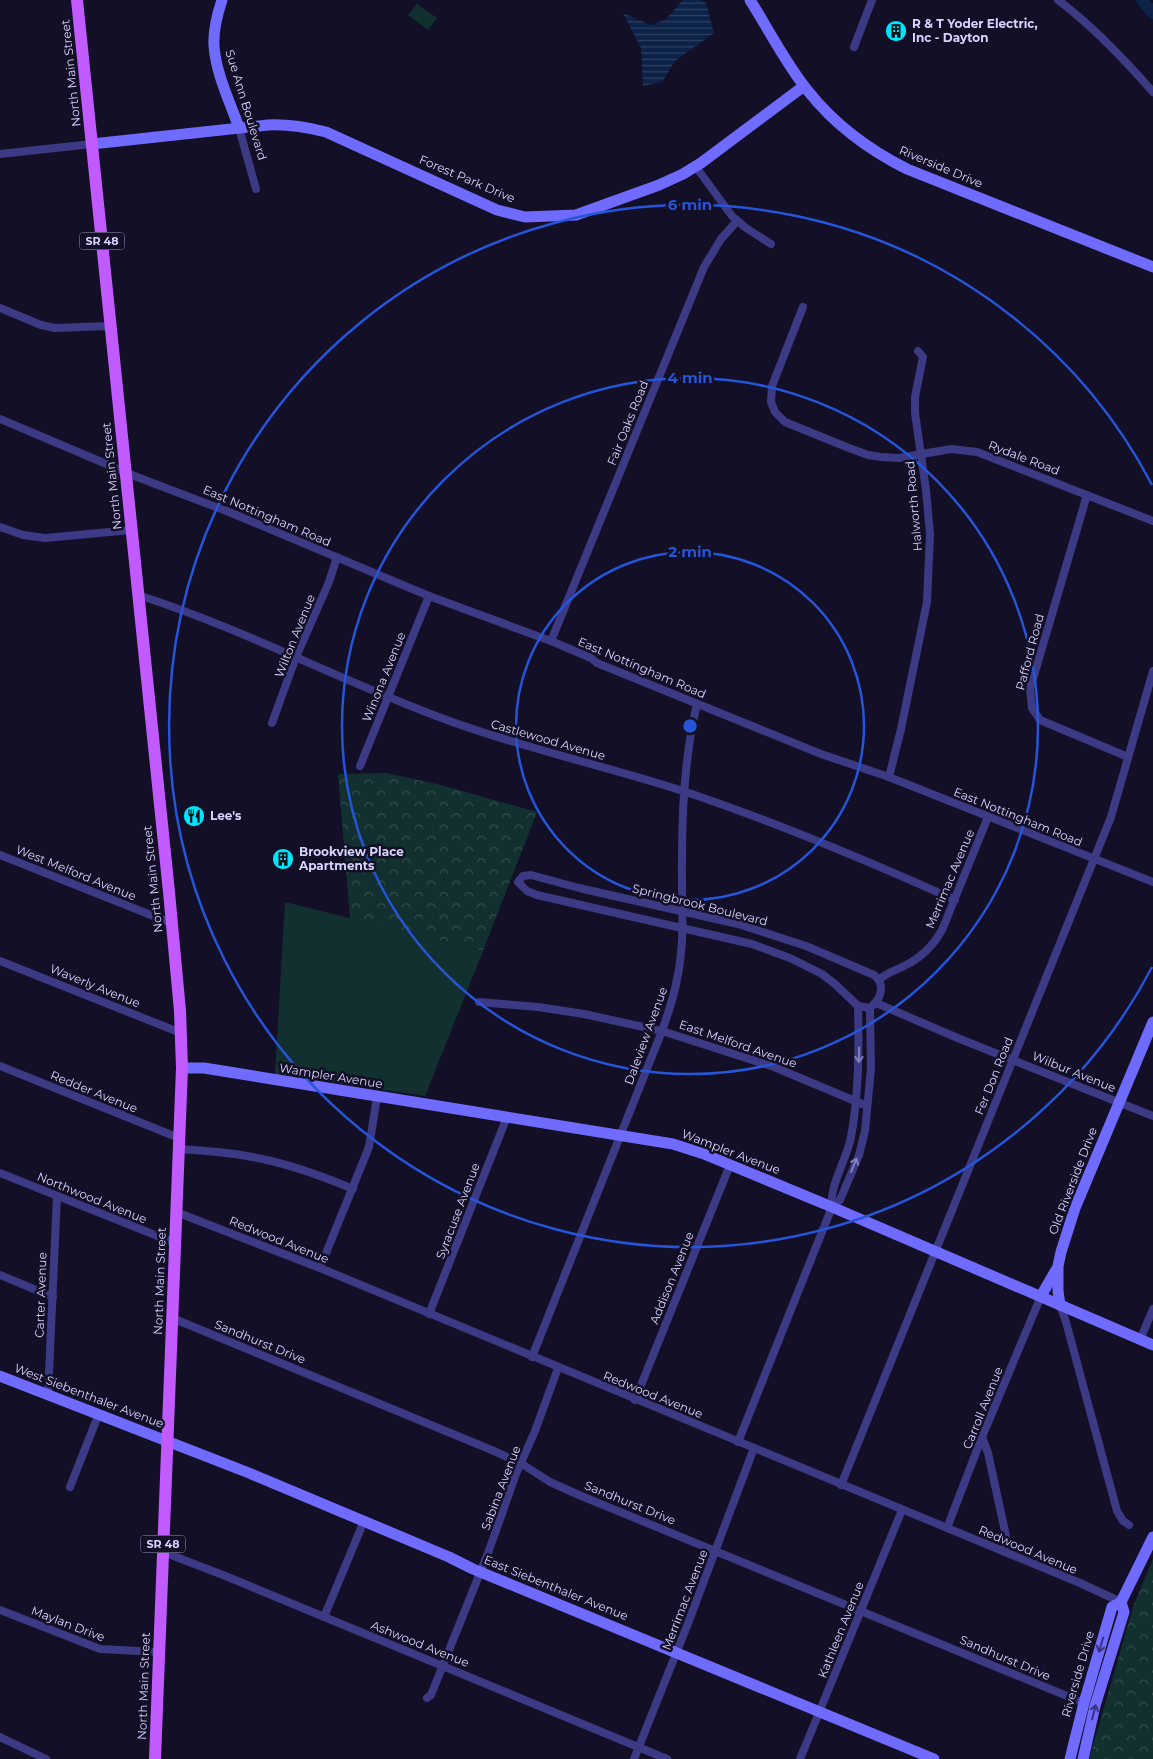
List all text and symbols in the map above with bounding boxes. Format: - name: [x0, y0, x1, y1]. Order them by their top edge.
- place label: R & T Yoder Electric, Inc - Dayton: [912, 16, 1038, 45]
- street label: North Main Street: [57, 19, 84, 127]
- building icon: R & T Yoder Electric, Inc - Dayton: [884, 19, 908, 43]
- street label: Sue Ann Boulevard: [223, 48, 270, 162]
- street label: Riverside Drive: [897, 142, 985, 191]
- street label: Forest Park Drive: [417, 152, 517, 206]
- text: 6 min: [668, 195, 712, 214]
- road number: SR 48: [80, 232, 124, 250]
- text: 4 min: [667, 368, 713, 387]
- street label: Fair Oaks Road: [604, 378, 651, 467]
- street label: North Main Street: [98, 422, 125, 530]
- street label: Rydale Road: [986, 437, 1062, 478]
- street label: Halworth Road: [902, 460, 925, 552]
- street label: East Nottingham Road: [201, 482, 334, 549]
- text: 2 min: [668, 542, 712, 561]
- street label: Wilton Avenue: [271, 592, 318, 680]
- street label: Pafford Road: [1012, 612, 1047, 692]
- street label: Winona Avenue: [359, 630, 408, 724]
- street label: East Nottingham Road: [576, 634, 709, 701]
- street label: Castlewood Avenue: [489, 716, 607, 763]
- centre of rings: [681, 717, 699, 735]
- street label: East Nottingham Road: [952, 784, 1085, 849]
- restaurant icon: Lee's: [182, 804, 206, 828]
- place label: Lee's: [210, 808, 242, 823]
- street label: North Main Street: [139, 825, 166, 933]
- street label: Merrimac Avenue: [922, 827, 977, 931]
- street label: West Melford Avenue: [14, 842, 139, 904]
- place label: Brookview Place Apartments: [298, 844, 404, 873]
- building icon: Brookview Place Apartments: [271, 847, 295, 871]
- street label: Springbrook Boulevard: [631, 880, 769, 929]
- street label: Waverly Avenue: [48, 961, 143, 1010]
- street label: Daleview Avenue: [621, 985, 670, 1087]
- street label: East Melford Avenue: [677, 1016, 799, 1071]
- street label: Fer Don Road: [971, 1035, 1016, 1117]
- one-way arrow: [854, 1046, 864, 1063]
- street label: Wilbur Avenue: [1030, 1048, 1118, 1095]
- street label: Wampler Avenue: [278, 1060, 384, 1091]
- street label: Redder Avenue: [48, 1067, 140, 1116]
- street label: Old Riverside Drive: [1045, 1125, 1100, 1237]
- street label: Wampler Avenue: [680, 1126, 783, 1177]
- one-way arrow: [850, 1158, 860, 1173]
- street label: Syracuse Avenue: [432, 1161, 483, 1261]
- street label: Northwood Avenue: [35, 1169, 149, 1226]
- street label: Redwood Avenue: [227, 1213, 331, 1266]
- street label: North Main Street: [150, 1227, 169, 1335]
- street label: Addison Avenue: [646, 1230, 697, 1326]
- street label: Carter Avenue: [32, 1252, 49, 1338]
- street label: Sandhurst Drive: [212, 1316, 308, 1367]
- street label: West Siebenthaler Avenue: [12, 1360, 166, 1431]
- street label: Carroll Avenue: [959, 1365, 1006, 1451]
- street label: Redwood Avenue: [601, 1368, 705, 1421]
- street label: Sabina Avenue: [478, 1443, 524, 1532]
- street label: Sandhurst Drive: [582, 1477, 678, 1528]
- street label: Redwood Avenue: [976, 1522, 1080, 1577]
- road number: SR 48: [140, 1536, 186, 1552]
- street label: Merrimac Avenue: [658, 1547, 711, 1652]
- street label: East Siebenthaler Avenue: [482, 1552, 630, 1623]
- street label: Kathleen Avenue: [814, 1579, 867, 1680]
- street label: Maylan Drive: [29, 1603, 107, 1644]
- street label: Ashwood Avenue: [369, 1617, 471, 1670]
- street label: Riverside Drive: [1058, 1629, 1097, 1719]
- street label: North Main Street: [134, 1632, 153, 1740]
- street label: Sandhurst Drive: [958, 1632, 1053, 1683]
- one-way arrow: [1096, 1636, 1106, 1652]
- one-way arrow: [1090, 1704, 1099, 1720]

